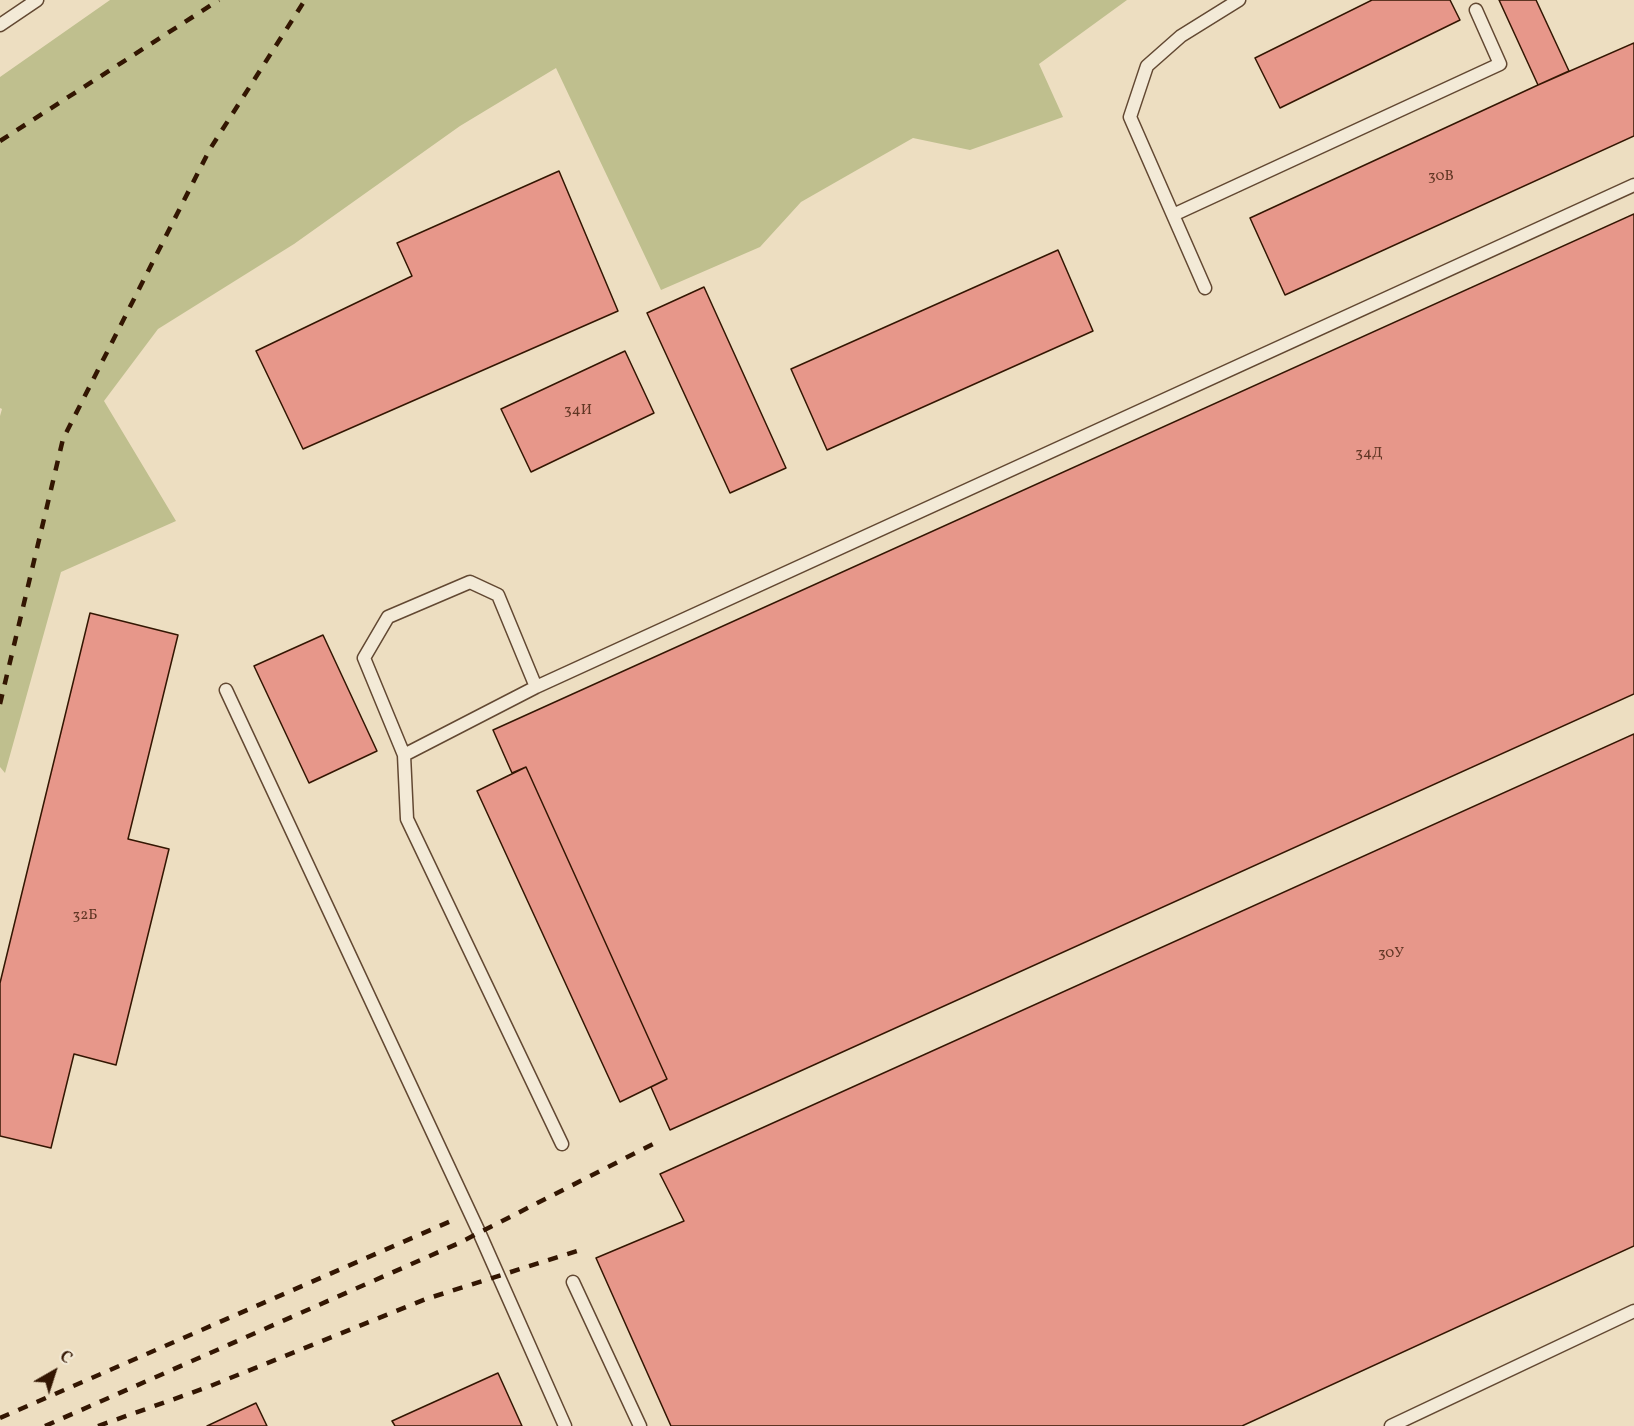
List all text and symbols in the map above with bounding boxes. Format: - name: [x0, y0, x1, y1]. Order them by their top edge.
- house number: 30В: [1428, 168, 1454, 186]
- house number: 34И: [564, 402, 592, 420]
- house number: 34Д: [1355, 445, 1383, 463]
- house number: 32Б: [73, 907, 97, 925]
- house number: 30У: [1378, 945, 1404, 963]
- north arrow: [24, 1342, 84, 1402]
- text: С: [54, 1346, 76, 1370]

